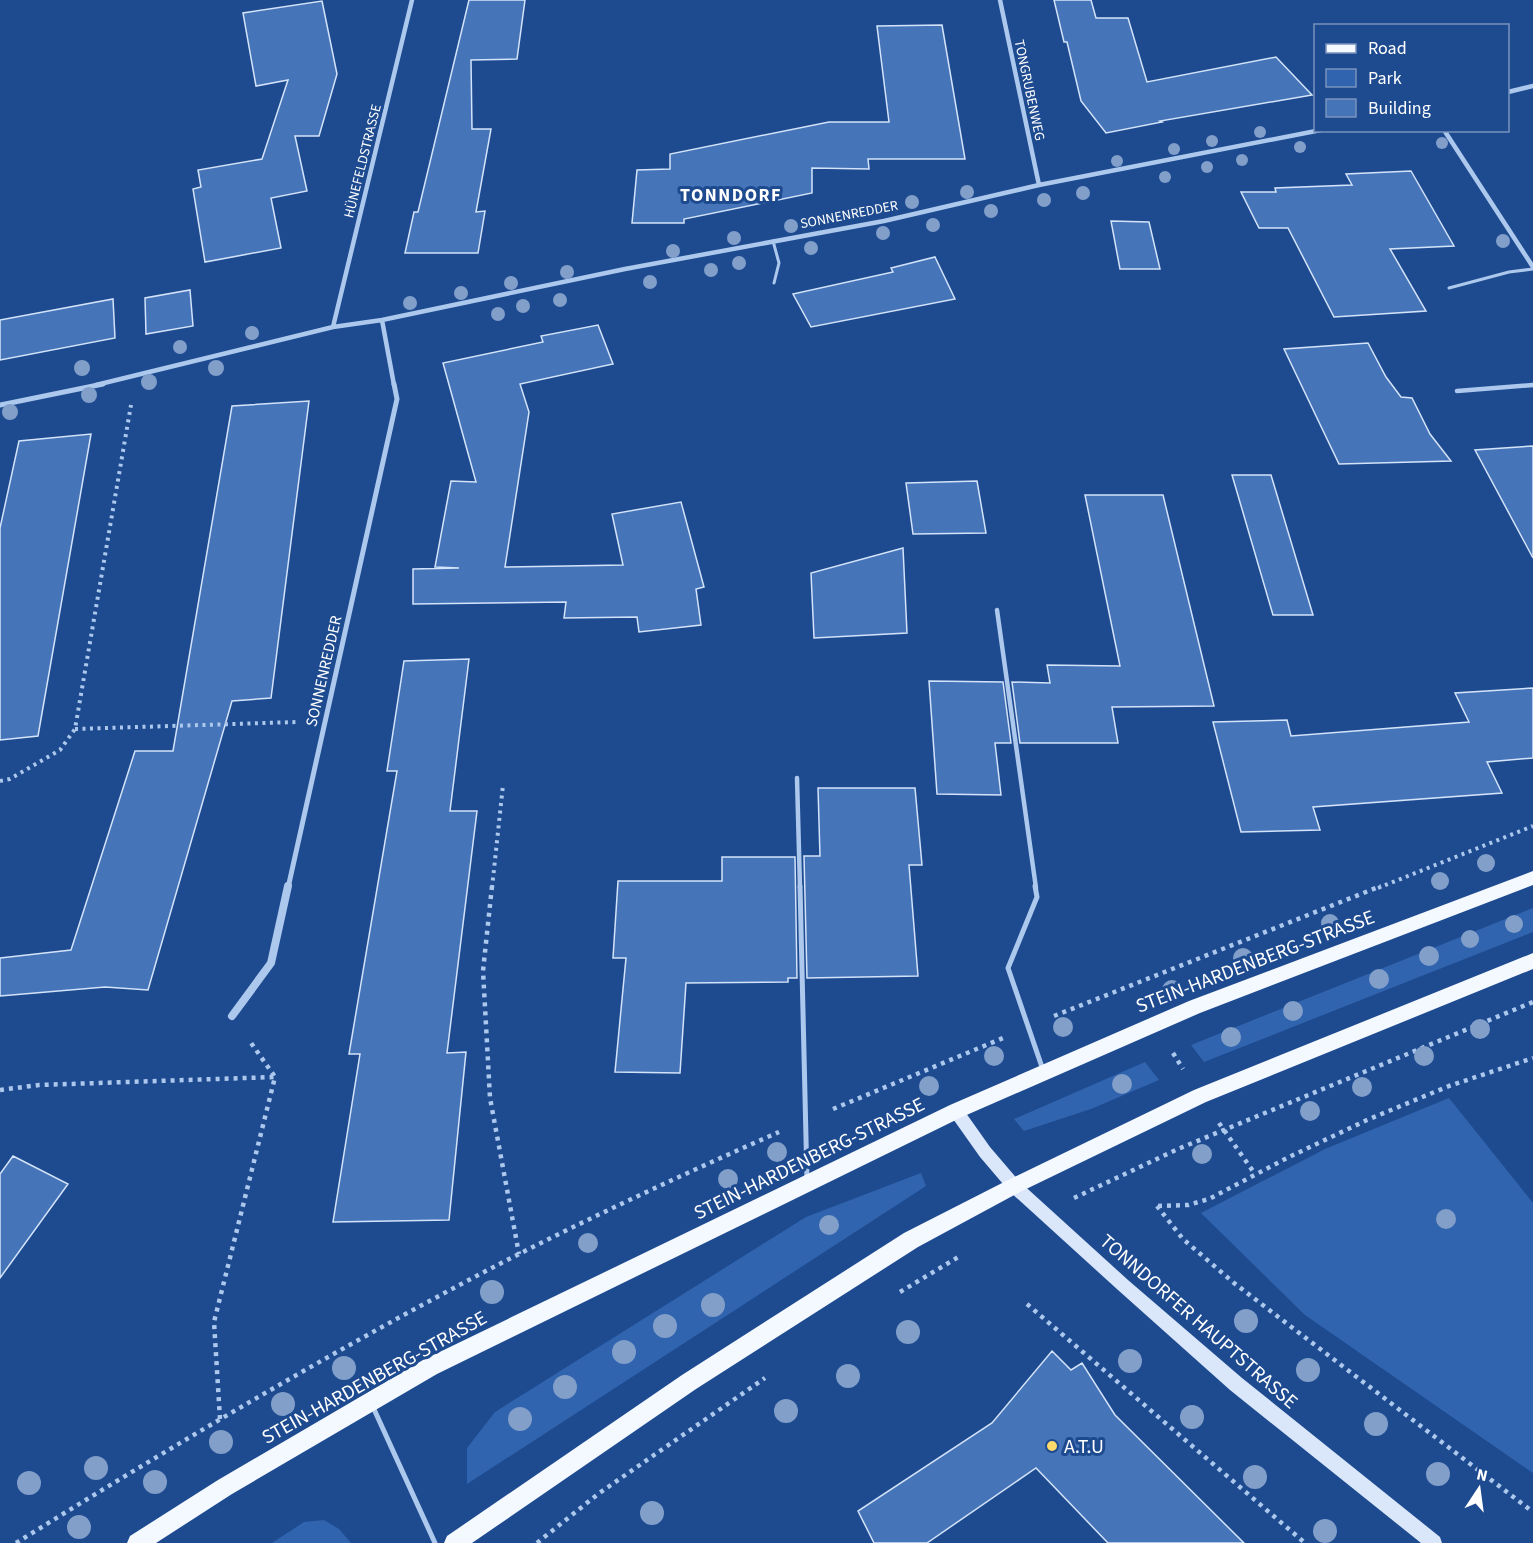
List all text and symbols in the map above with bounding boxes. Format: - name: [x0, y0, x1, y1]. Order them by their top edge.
- legend: [1314, 24, 1509, 132]
- text: Road: [1368, 36, 1407, 61]
- street label: TONGRUBENWEG: [1009, 38, 1049, 143]
- text: Park: [1368, 66, 1402, 91]
- text: Building: [1368, 96, 1431, 121]
- street label: HÜNEFELDSTRASSE: [339, 102, 387, 220]
- district label: TONNDORF: [680, 183, 782, 208]
- street label: SONNENREDDER: [799, 196, 900, 234]
- street label: SONNENREDDER: [300, 613, 347, 729]
- street label: STEIN-HARDENBERG-STRASSE: [1132, 903, 1379, 1020]
- street label: STEIN-HARDENBERG-STRASSE: [689, 1091, 930, 1227]
- street label: TONNDORFER HAUPTSTRASSE: [1093, 1228, 1303, 1416]
- street label: STEIN-HARDENBERG-STRASSE: [257, 1304, 492, 1452]
- place label: A.T.U: [1064, 1433, 1104, 1461]
- marker: A.T.U: [1045, 1439, 1059, 1453]
- north arrow: [1449, 1459, 1509, 1519]
- text: N: [1474, 1463, 1490, 1487]

